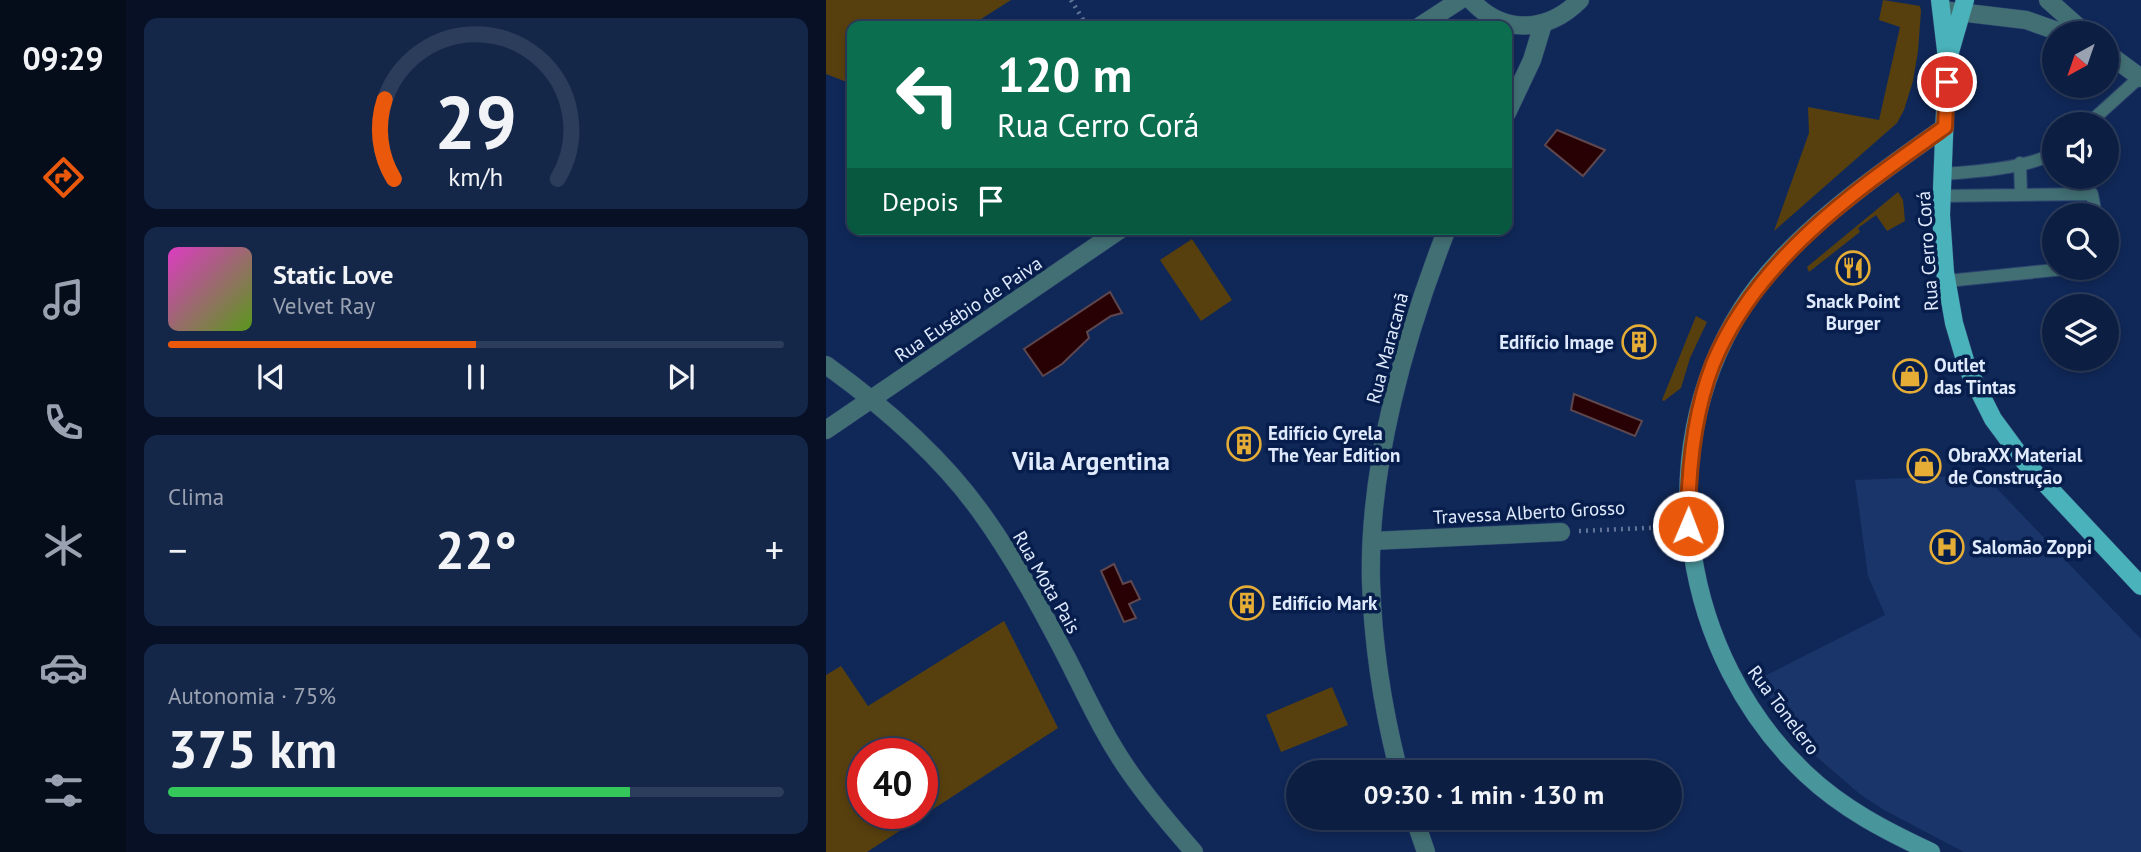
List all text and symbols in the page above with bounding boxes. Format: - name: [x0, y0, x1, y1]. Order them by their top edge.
- north arrow: [2042, 21, 2119, 98]
- map controls: [2042, 21, 2119, 371]
- text: 09:29: [22, 37, 104, 79]
- text: 120 m: [997, 42, 1132, 106]
- icon: left: [882, 49, 973, 140]
- pin: [1917, 52, 1977, 112]
- icon: arrive: [1928, 63, 1966, 101]
- text: 29: [435, 76, 517, 170]
- text: Rua Cerro Corá: [997, 104, 1199, 146]
- button: sound: [2042, 112, 2119, 189]
- icon: directions: [39, 153, 88, 202]
- text: km/h: [449, 161, 503, 193]
- icon: arrive: [972, 182, 1010, 220]
- text: Depois: [882, 185, 958, 218]
- street label: Rua Cerro Corá: [1911, 190, 1943, 312]
- button: search: [2042, 203, 2119, 280]
- restaurant icon: Snack Point Burger: [1834, 249, 1872, 287]
- street label: Rua Eusébio de Paiva: [890, 251, 1046, 367]
- text: Static Love: [273, 258, 394, 291]
- icon: music: [39, 275, 88, 324]
- place label: Snack Point Burger: [1806, 289, 1900, 335]
- street label: Rua Maracanã: [1361, 290, 1413, 406]
- text: Velvet Ray: [273, 291, 375, 320]
- button: layers: [2042, 294, 2119, 371]
- building icon: Edifício Image: [1620, 323, 1658, 361]
- place label: Edifício Image: [1499, 330, 1614, 354]
- place label: Outlet das Tintas: [1934, 353, 2016, 399]
- shop icon: Outlet das Tintas: [1891, 357, 1929, 395]
- icon: previous: [252, 358, 290, 396]
- icon: pause: [457, 358, 495, 396]
- icon: next: [662, 358, 700, 396]
- icon: phone: [39, 398, 88, 447]
- place label: Edifício Cyrela The Year Edition: [1268, 421, 1400, 467]
- building icon: Edifício Cyrela The Year Edition: [1225, 425, 1263, 463]
- place label: ObraXX Material de Construção: [1948, 443, 2083, 489]
- district label: Vila Argentina: [1011, 444, 1170, 477]
- shop icon: ObraXX Material de Construção: [1905, 447, 1943, 485]
- text: Clima: [168, 482, 224, 511]
- position arrow: [1651, 489, 1725, 563]
- street label: Travessa Alberto Grosso: [1432, 495, 1626, 529]
- text: 22°: [435, 516, 517, 583]
- icon: climate: [39, 521, 88, 570]
- text: −: [168, 525, 187, 574]
- text: +: [765, 525, 784, 574]
- street label: Rua Mota Pais: [1008, 526, 1086, 638]
- hospital icon: Salomão Zoppi: [1928, 528, 1966, 566]
- place label: Salomão Zoppi: [1972, 535, 2092, 559]
- building icon: Edifício Mark: [1228, 584, 1266, 622]
- place label: Edifício Mark: [1272, 591, 1378, 615]
- icon: car: [39, 643, 88, 692]
- street label: Rua Tonelero: [1743, 661, 1825, 759]
- text: Autonomia · 75%: [168, 681, 336, 710]
- text: 375 km: [168, 715, 337, 782]
- speed limit sign: 40: [847, 738, 938, 829]
- icon: filters: [39, 766, 88, 815]
- text: 09:30 · 1 min · 130 m: [1364, 778, 1604, 811]

